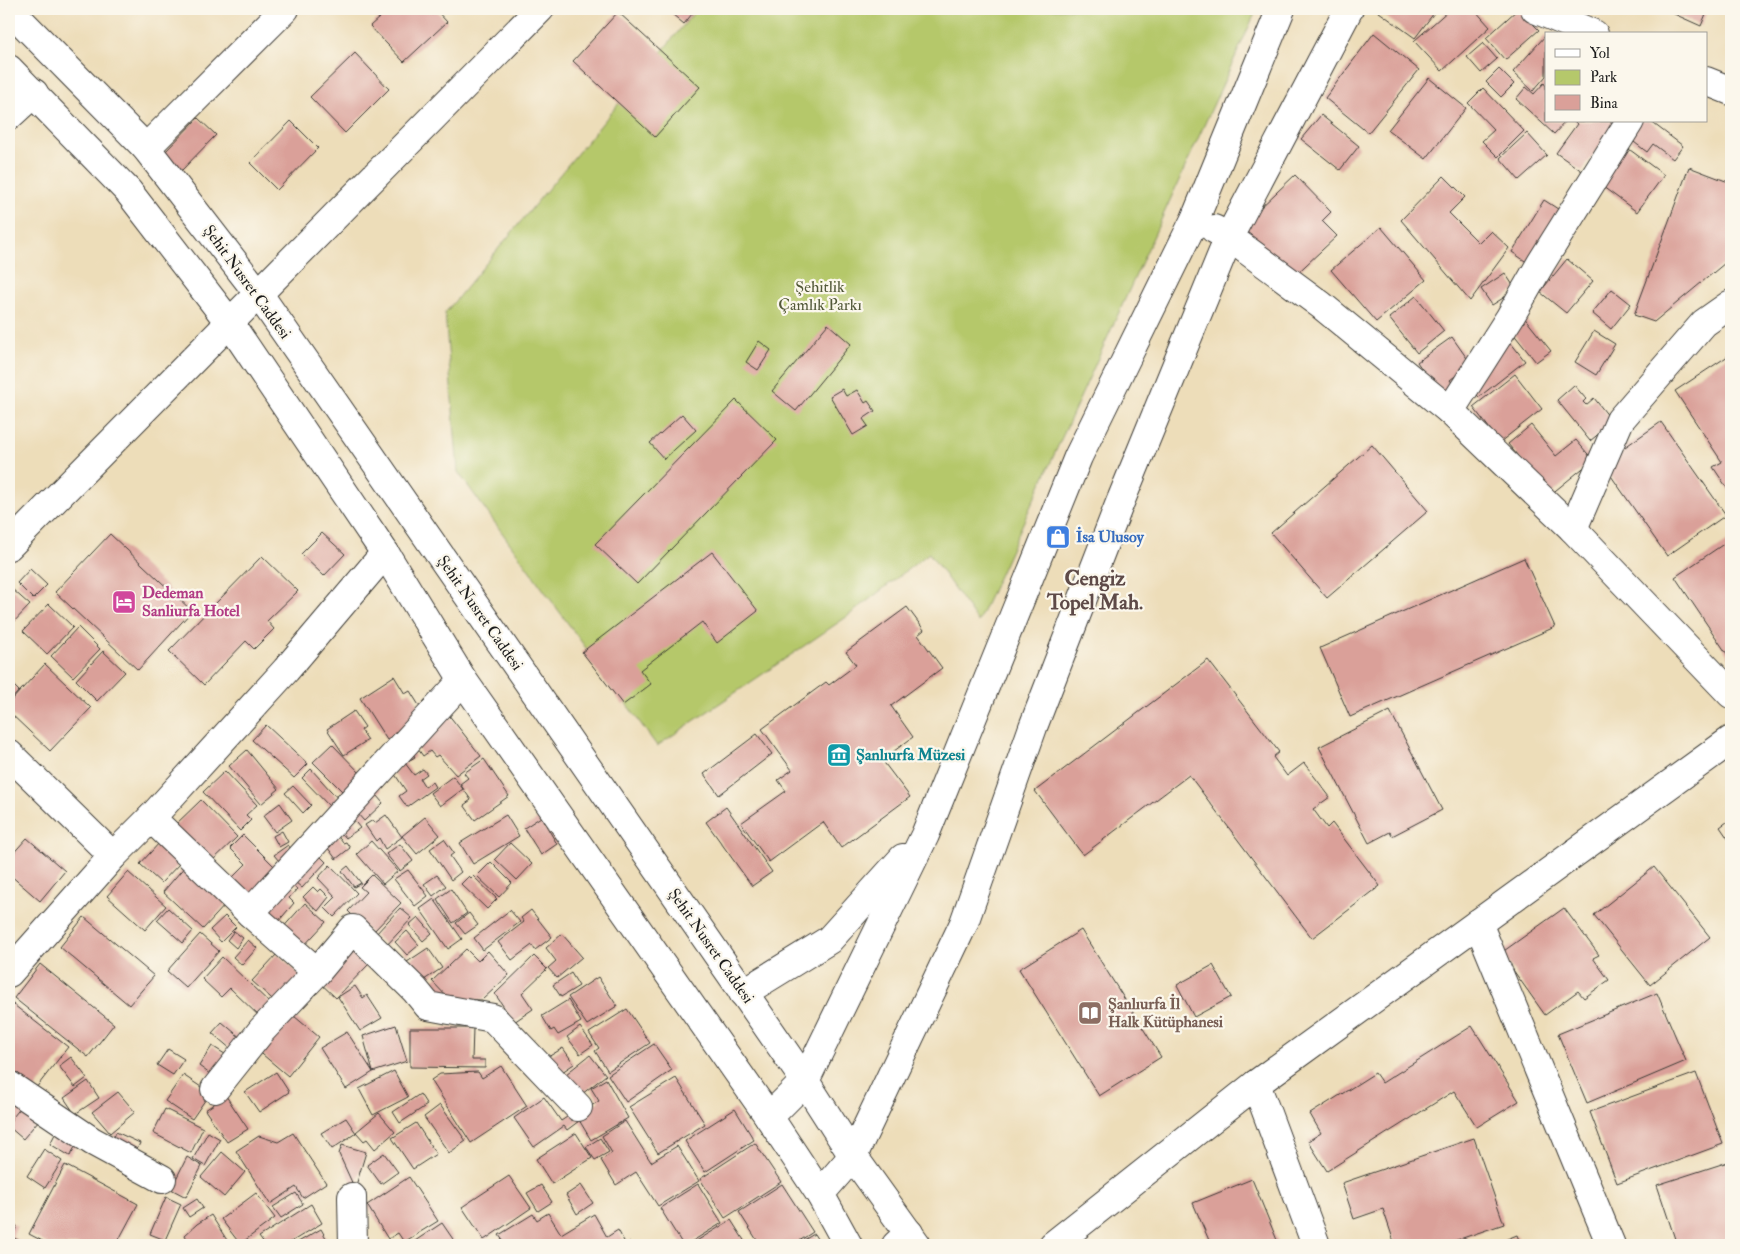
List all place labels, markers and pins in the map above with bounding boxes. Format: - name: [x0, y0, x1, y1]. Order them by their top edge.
- shop icon: İsa Ulusoy: [1045, 524, 1071, 550]
- place label: İsa Ulusoy: [1076, 526, 1145, 548]
- place label: Dedeman Sanliurfa Hotel: [142, 583, 241, 621]
- hotel icon: Dedeman Sanliurfa Hotel: [111, 589, 137, 615]
- museum icon: Şanlıurfa Müzesi: [826, 742, 852, 768]
- place label: Şanlıurfa Müzesi: [856, 745, 966, 765]
- place label: Şanlıurfa İl Halk Kütüphanesi: [1108, 993, 1224, 1033]
- library icon: Şanlıurfa İl Halk Kütüphanesi: [1077, 1000, 1103, 1026]

